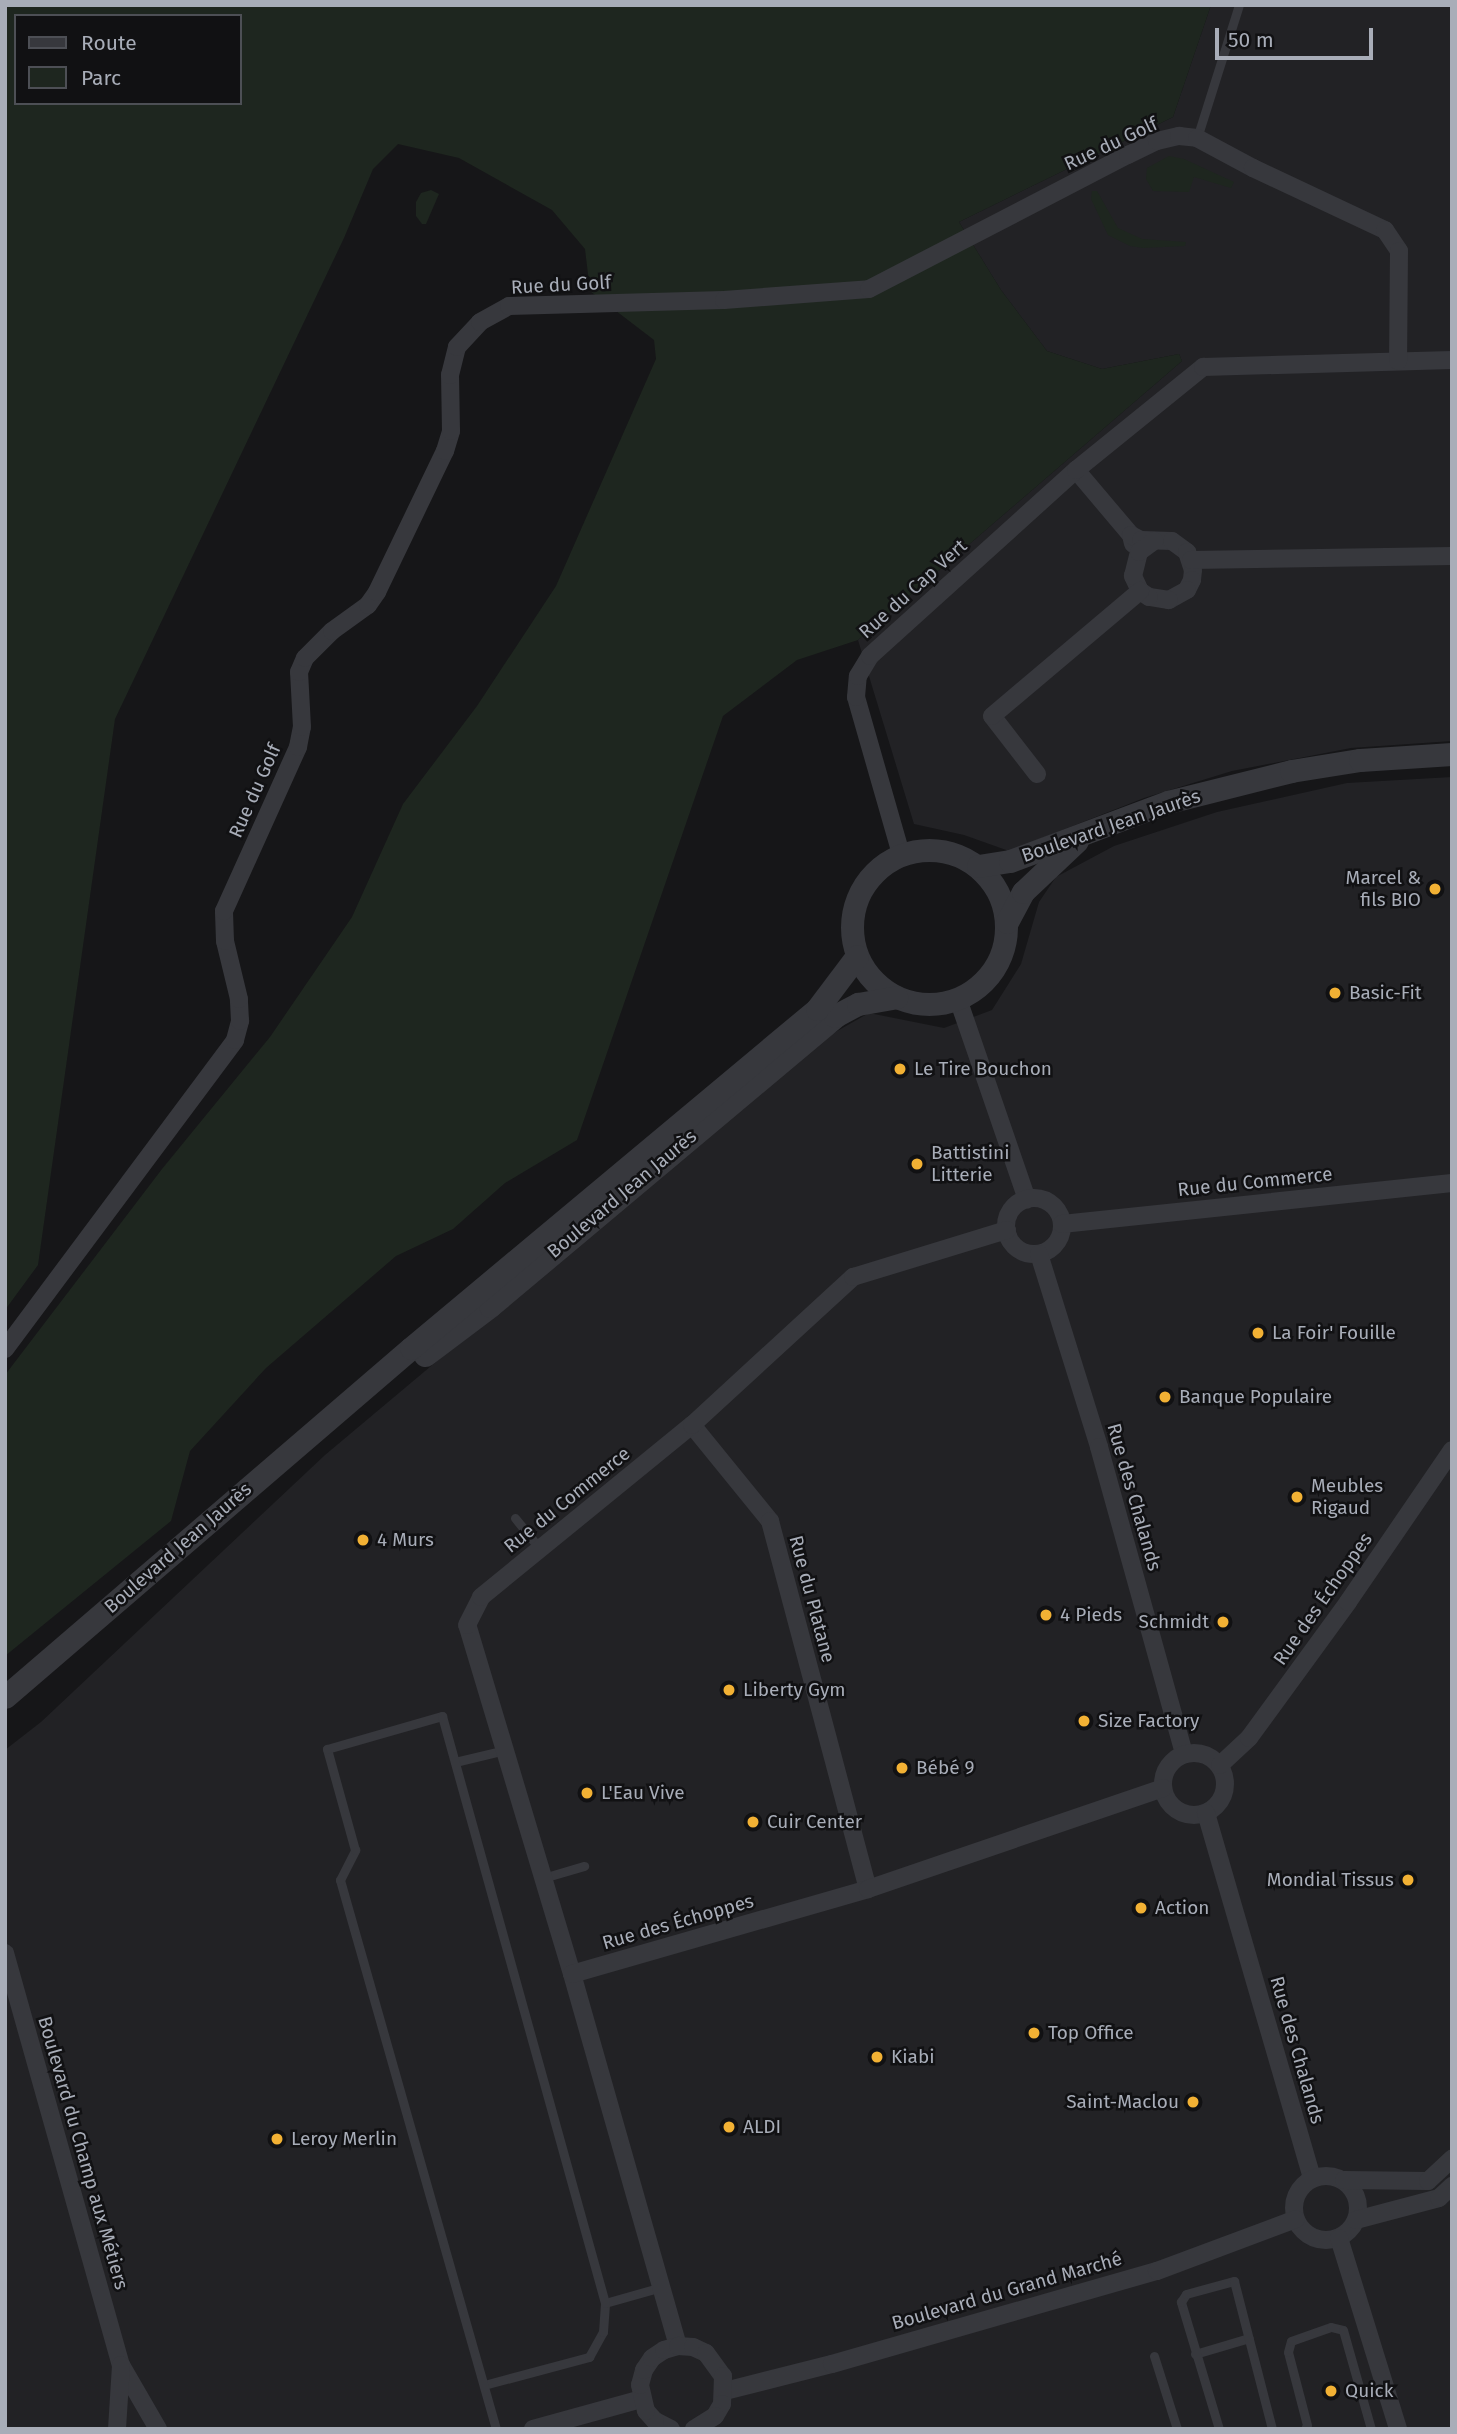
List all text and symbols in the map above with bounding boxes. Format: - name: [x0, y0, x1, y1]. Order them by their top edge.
- legend: [14, 14, 242, 105]
- scale bar: [1219, 14, 1376, 58]
- text: 50 m: [1228, 27, 1274, 53]
- text: Route: [81, 30, 137, 56]
- text: Parc: [81, 65, 121, 91]
- street label: Rue du Golf: [1061, 112, 1161, 176]
- street label: Rue du Golf: [510, 271, 612, 299]
- street label: Rue du Cap Vert: [854, 535, 972, 643]
- street label: Rue du Golf: [224, 740, 286, 842]
- street label: Boulevard Jean Jaurès: [1019, 785, 1203, 867]
- place label: Marcel & fils BIO: [1346, 867, 1421, 911]
- marker: Marcel & fils BIO: [1427, 881, 1443, 897]
- place label: Basic-Fit: [1349, 982, 1422, 1004]
- marker: Basic-Fit: [1327, 985, 1343, 1001]
- place label: Le Tire Bouchon: [914, 1058, 1052, 1080]
- marker: Le Tire Bouchon: [892, 1061, 908, 1077]
- street label: Boulevard Jean Jaurès: [543, 1125, 701, 1263]
- place label: Battistini Litterie: [931, 1142, 1010, 1186]
- marker: Battistini Litterie: [909, 1156, 925, 1172]
- street label: Rue du Commerce: [1176, 1163, 1334, 1201]
- place label: La Foir' Fouille: [1272, 1322, 1396, 1344]
- marker: La Foir' Fouille: [1250, 1325, 1266, 1341]
- place label: Banque Populaire: [1179, 1386, 1332, 1408]
- marker: Banque Populaire: [1157, 1389, 1173, 1405]
- street label: Rue des Chalands: [1102, 1421, 1166, 1573]
- street label: Rue du Commerce: [499, 1442, 635, 1558]
- place label: Meubles Rigaud: [1311, 1475, 1383, 1519]
- street label: Boulevard Jean Jaurès: [100, 1478, 256, 1618]
- marker: Meubles Rigaud: [1289, 1489, 1305, 1505]
- street label: Rue des Échoppes: [1269, 1528, 1377, 1670]
- place label: 4 Murs: [377, 1529, 434, 1551]
- marker: 4 Murs: [355, 1532, 371, 1548]
- street label: Rue du Platane: [784, 1533, 840, 1665]
- place label: 4 Pieds: [1060, 1604, 1122, 1626]
- marker: 4 Pieds: [1038, 1607, 1054, 1623]
- place label: Schmidt: [1139, 1611, 1209, 1633]
- marker: Schmidt: [1215, 1614, 1231, 1630]
- place label: Liberty Gym: [743, 1679, 846, 1701]
- marker: Liberty Gym: [721, 1682, 737, 1698]
- place label: Size Factory: [1098, 1710, 1199, 1732]
- marker: Size Factory: [1076, 1713, 1092, 1729]
- place label: Bébé 9: [916, 1757, 975, 1779]
- marker: Bébé 9: [894, 1760, 910, 1776]
- place label: L'Eau Vive: [601, 1782, 685, 1804]
- marker: L'Eau Vive: [579, 1785, 595, 1801]
- place label: Cuir Center: [767, 1811, 862, 1833]
- marker: Cuir Center: [745, 1814, 761, 1830]
- place label: Mondial Tissus: [1267, 1869, 1394, 1891]
- marker: Mondial Tissus: [1400, 1872, 1416, 1888]
- street label: Rue des Échoppes: [600, 1889, 756, 1955]
- place label: Action: [1155, 1897, 1209, 1919]
- marker: Action: [1133, 1900, 1149, 1916]
- street label: Rue des Chalands: [1265, 1974, 1329, 2126]
- street label: Boulevard du Champ aux Métiers: [33, 2014, 133, 2292]
- place label: Top Office: [1048, 2022, 1134, 2044]
- marker: Top Office: [1026, 2025, 1042, 2041]
- place label: Kiabi: [891, 2046, 935, 2068]
- marker: Kiabi: [869, 2049, 885, 2065]
- place label: Saint-Maclou: [1066, 2091, 1179, 2113]
- marker: Saint-Maclou: [1185, 2094, 1201, 2110]
- place label: ALDI: [743, 2116, 781, 2138]
- marker: ALDI: [721, 2119, 737, 2135]
- place label: Leroy Merlin: [291, 2128, 397, 2150]
- marker: Leroy Merlin: [269, 2131, 285, 2147]
- street label: Boulevard du Grand Marché: [889, 2247, 1125, 2335]
- place label: Quick: [1345, 2380, 1393, 2402]
- marker: Quick: [1323, 2383, 1339, 2399]

